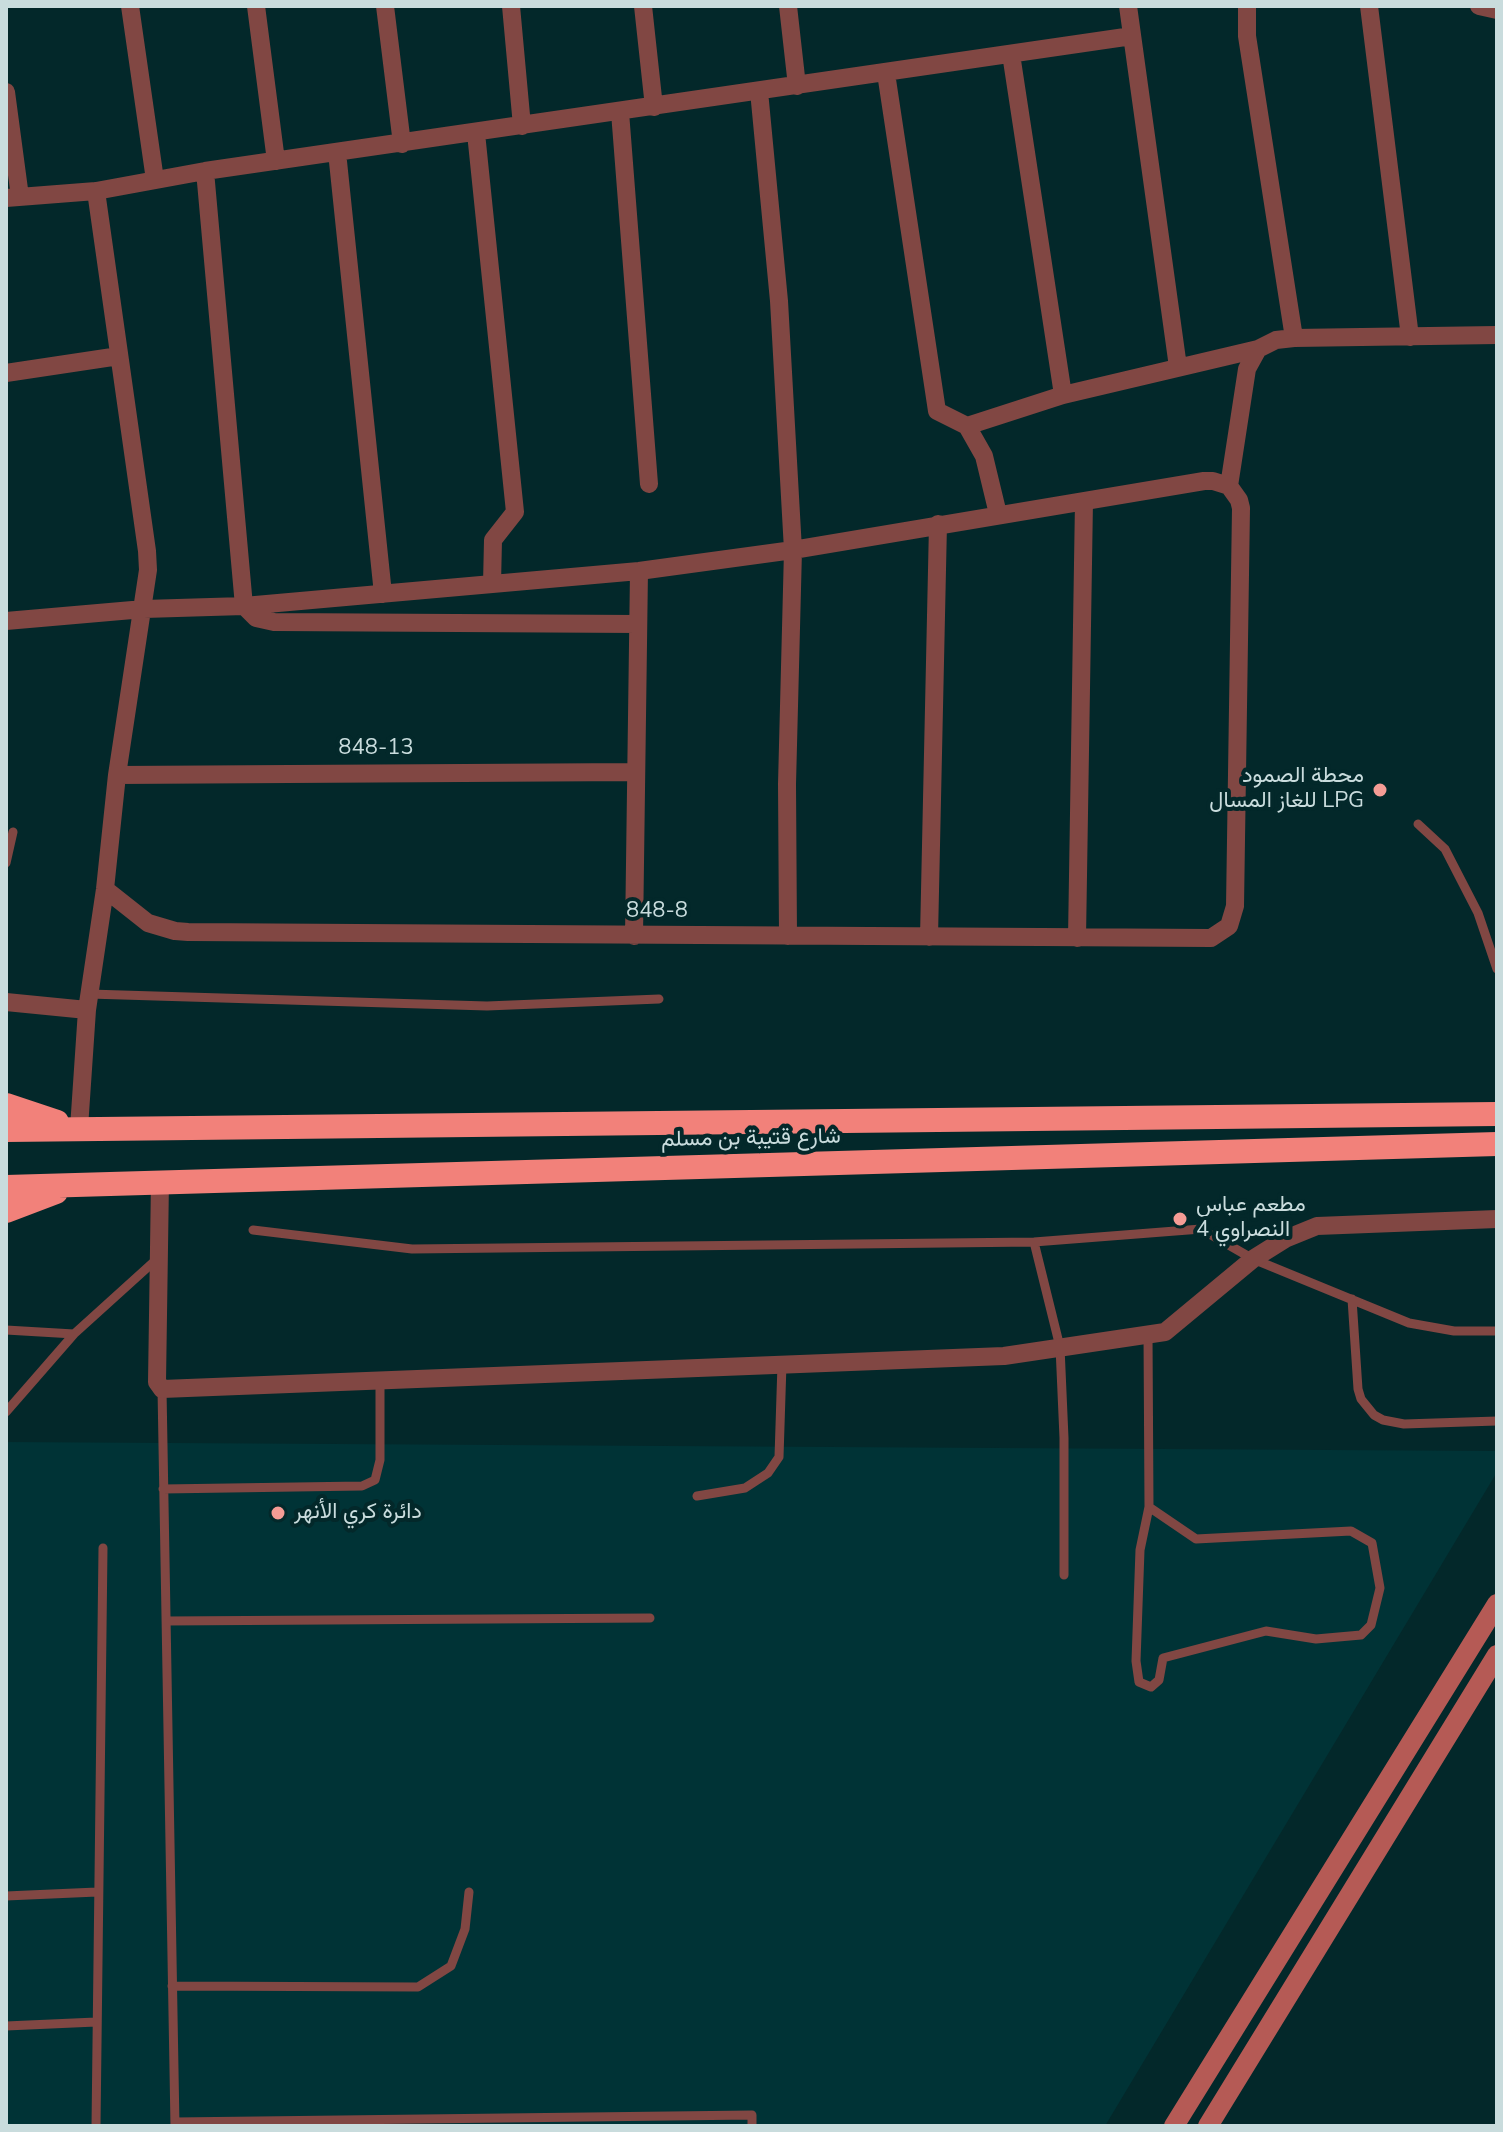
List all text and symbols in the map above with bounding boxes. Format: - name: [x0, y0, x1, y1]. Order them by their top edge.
- street label: 848-13: [338, 736, 414, 762]
- place label: محطة الصمود للغاز المسال LPG: [1209, 764, 1364, 816]
- marker: محطة الصمود للغاز المسال LPG: [1371, 781, 1389, 799]
- street label: 848-8: [626, 899, 688, 925]
- street label: شارع قتيبة بن مسلم: [661, 1124, 841, 1154]
- place label: مطعم عباس النصراوي 4: [1196, 1193, 1306, 1244]
- marker: مطعم عباس النصراوي 4: [1171, 1210, 1189, 1228]
- place label: دائرة كري الأنهر: [294, 1500, 422, 1526]
- marker: دائرة كري الأنهر: [269, 1504, 287, 1522]

